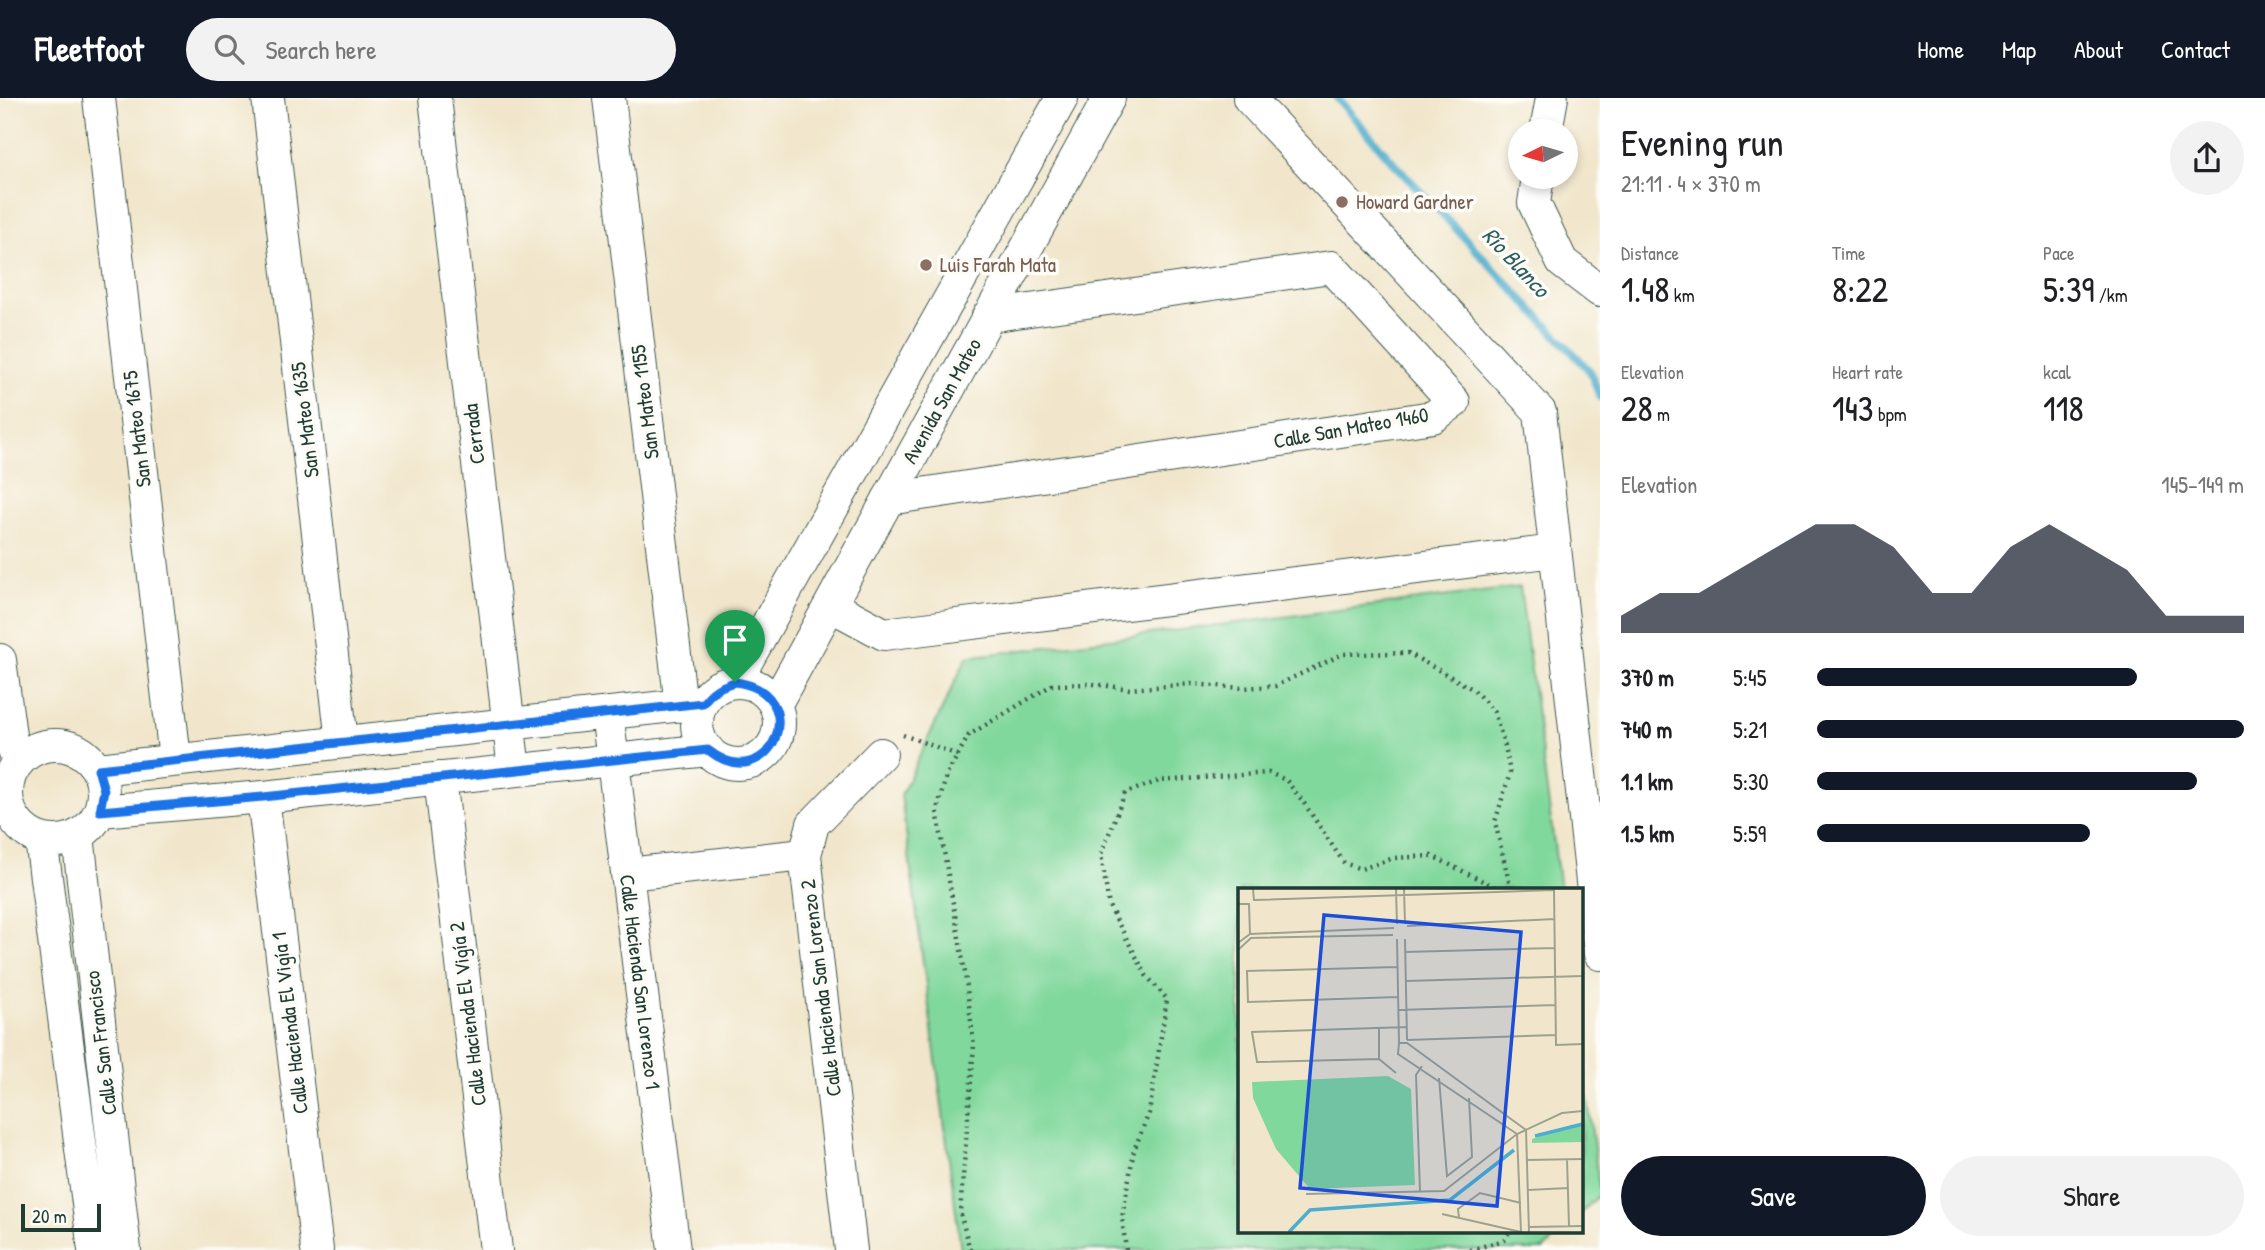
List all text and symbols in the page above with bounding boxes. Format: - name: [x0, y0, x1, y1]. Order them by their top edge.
- search box: [186, 18, 676, 81]
- text: Fleetfoot: [35, 27, 144, 71]
- icon: search: [210, 30, 248, 68]
- text: Search here: [266, 32, 377, 67]
- text: Home: [1917, 33, 1964, 65]
- text: Map: [2002, 33, 2036, 65]
- text: About: [2074, 33, 2123, 65]
- text: Contact: [2161, 33, 2230, 65]
- text: Evening run: [1621, 116, 1784, 168]
- north arrow: [1508, 119, 1578, 189]
- map controls: [1508, 119, 1578, 189]
- button: share: [2170, 121, 2244, 195]
- text: 21:11 · 4 × 370 m: [1621, 168, 1761, 199]
- place label: Howard Gardner: [1356, 187, 1474, 216]
- marker: Howard Gardner: [1334, 194, 1350, 210]
- water label: Río Blanco: [1476, 220, 1558, 305]
- text: Distance: [1621, 240, 1679, 266]
- text: Time: [1832, 240, 1866, 266]
- text: Pace: [2043, 240, 2075, 266]
- place label: Luis Farah Mata: [940, 250, 1056, 279]
- marker: Luis Farah Mata: [918, 257, 934, 273]
- text: 1.48: [1621, 266, 1669, 313]
- text: 8:22: [1832, 266, 1888, 313]
- text: 5:39: [2043, 266, 2094, 313]
- text: km: [1669, 282, 1695, 308]
- text: /km: [2094, 282, 2128, 308]
- street label: Avenida San Mateo: [895, 333, 988, 469]
- street label: San Mateo 1155: [623, 343, 666, 461]
- text: Elevation: [1621, 359, 1684, 385]
- text: Heart rate: [1832, 359, 1903, 385]
- text: kcal: [2043, 359, 2071, 385]
- street label: San Mateo 1635: [283, 361, 326, 479]
- street label: San Mateo 1675: [115, 369, 158, 489]
- text: 28: [1621, 385, 1653, 432]
- text: 143: [1832, 385, 1874, 432]
- text: 118: [2043, 385, 2084, 432]
- street label: Calle San Mateo 1460: [1271, 400, 1431, 455]
- text: m: [1653, 401, 1670, 427]
- text: bpm: [1874, 401, 1907, 427]
- street label: Cerrada: [455, 402, 492, 466]
- text: Elevation: [1621, 469, 1697, 500]
- text: 145–149 m: [2161, 469, 2244, 500]
- pin: [705, 610, 765, 682]
- icon: arrive: [716, 621, 754, 659]
- text: 370 m: [1621, 662, 1674, 693]
- text: 5:45: [1733, 662, 1766, 693]
- text: 740 m: [1621, 714, 1672, 745]
- text: 5:21: [1733, 714, 1767, 745]
- text: 1.1 km: [1621, 766, 1673, 797]
- text: 5:30: [1733, 766, 1769, 797]
- text: 1.5 km: [1621, 818, 1674, 849]
- text: 5:59: [1733, 818, 1766, 849]
- street label: Calle Hacienda San Lorenzo 1: [613, 873, 668, 1091]
- street label: Calle Hacienda San Lorenzo 2: [793, 878, 848, 1098]
- inset map: [1238, 888, 1582, 1232]
- street label: Calle Hacienda El Vigía 2: [442, 920, 493, 1108]
- street label: Calle Hacienda El Vigía 1: [264, 931, 315, 1116]
- street label: Calle San Francisco: [77, 969, 124, 1117]
- button: Save: [1621, 1156, 1926, 1236]
- button: Share: [1940, 1156, 2244, 1236]
- scale bar: [21, 1201, 102, 1233]
- text: 20 m: [32, 1203, 67, 1229]

